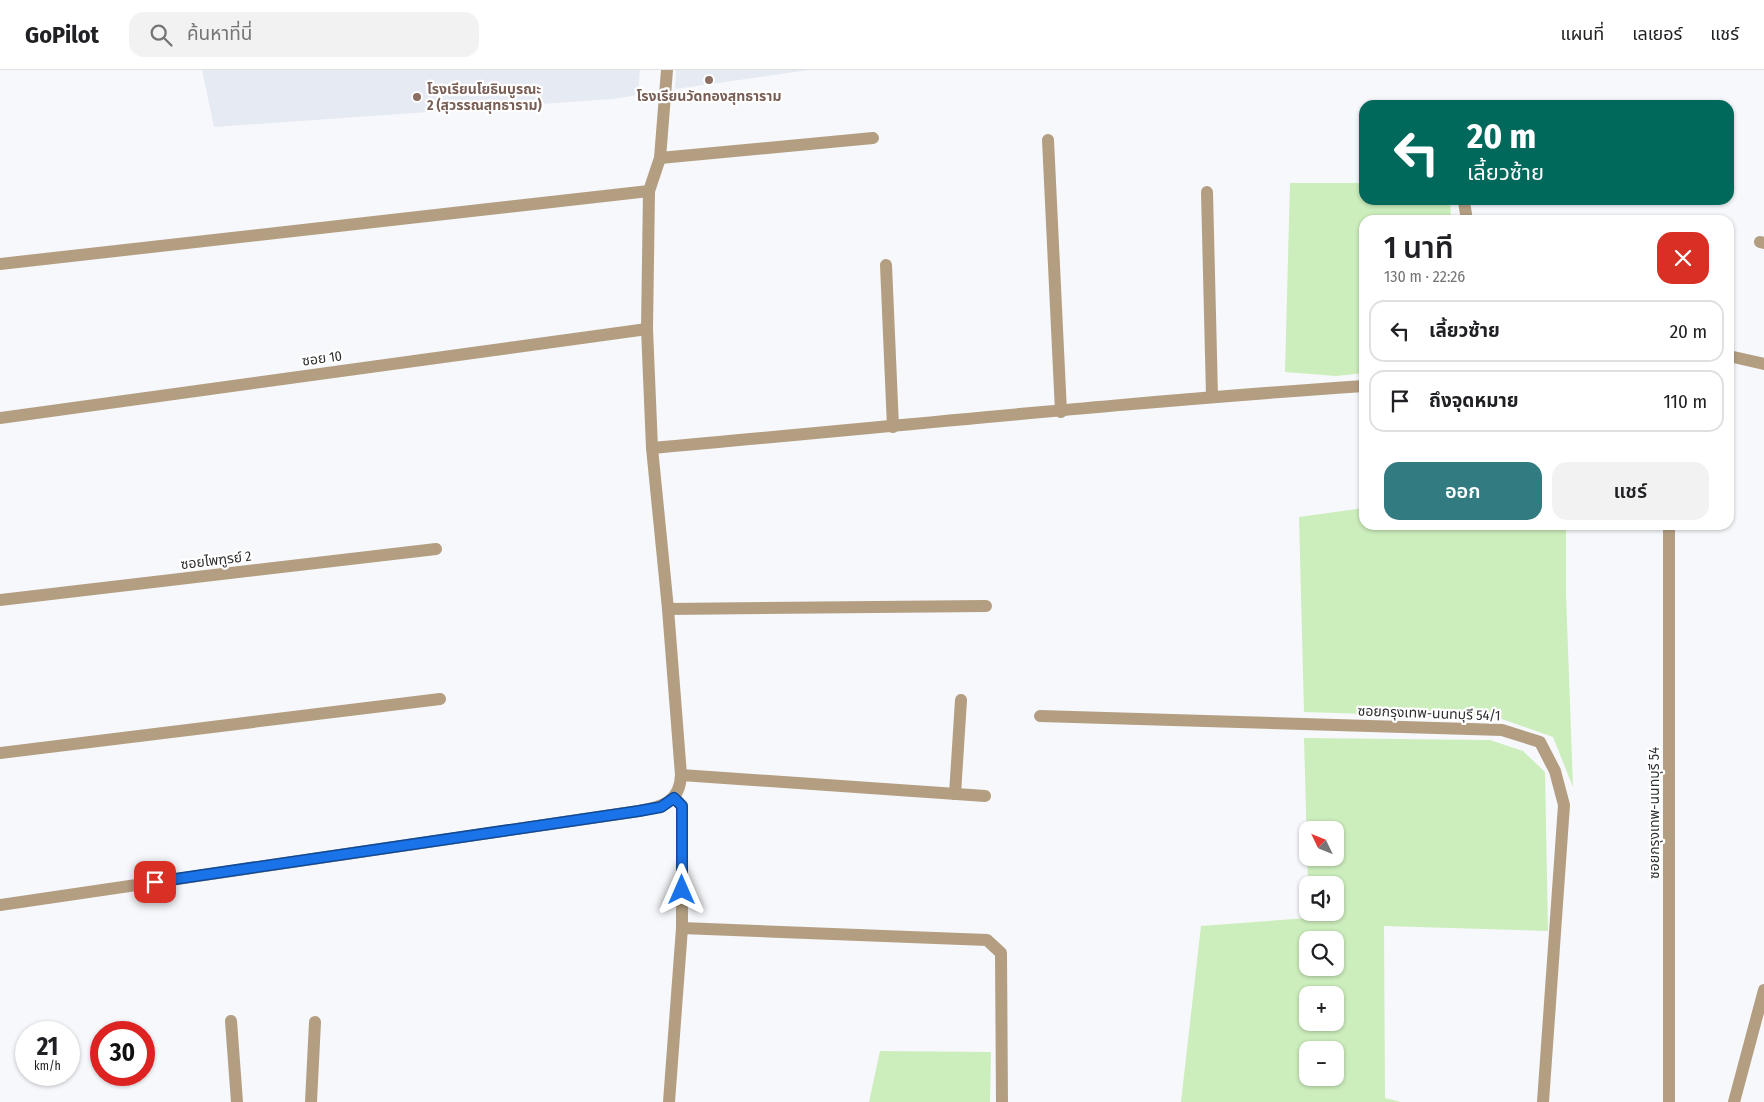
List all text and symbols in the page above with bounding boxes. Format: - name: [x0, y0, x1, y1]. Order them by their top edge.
- search box: [129, 12, 479, 57]
- text: GoPilot: [25, 21, 99, 49]
- icon: search: [147, 21, 175, 49]
- text: ค้นหาที่นี่: [187, 22, 252, 45]
- text: แผนที่: [1560, 23, 1604, 45]
- text: เลเยอร์: [1632, 23, 1682, 45]
- text: แชร์: [1710, 23, 1739, 45]
- marker: โรงเรียนวัดทองสุทธาราม: [703, 74, 715, 86]
- place label: โรงเรียนโยธินบูรณะ 2 (สุวรรณสุทธาราม): [426, 81, 542, 114]
- place label: โรงเรียนวัดทองสุทธาราม: [637, 88, 781, 105]
- marker: โรงเรียนโยธินบูรณะ 2 (สุวรรณสุทธาราม): [411, 91, 423, 103]
- text: 20 m: [1467, 115, 1536, 157]
- icon: left: [1384, 120, 1449, 185]
- text: เลี้ยวซ้าย: [1467, 159, 1544, 186]
- text: 1 นาที: [1384, 230, 1454, 266]
- button: close: [1657, 232, 1709, 284]
- text: 130 m · 22:26: [1384, 267, 1465, 286]
- icon: left: [1386, 317, 1414, 345]
- text: เลี้ยวซ้าย: [1429, 319, 1500, 342]
- text: 20 m: [1670, 320, 1707, 343]
- street label: ซอย 10: [301, 347, 343, 370]
- icon: arrive: [1386, 387, 1414, 415]
- text: ถึงจุดหมาย: [1429, 389, 1519, 412]
- text: 110 m: [1663, 390, 1707, 413]
- button: ออก: [1384, 462, 1542, 520]
- button: แชร์: [1552, 462, 1709, 520]
- street label: ซอยไพฑูรย์ 2: [180, 548, 252, 573]
- street label: ซอยกรุงเทพ-นนทบุรี 54/1: [1357, 703, 1501, 724]
- street label: ซอยกรุงเทพ-นนทบุรี 54: [1646, 747, 1663, 879]
- north arrow: [1299, 821, 1344, 866]
- map controls: [1299, 821, 1344, 1086]
- pin: [134, 861, 176, 903]
- position arrow: [655, 863, 707, 915]
- icon: arrive: [141, 868, 169, 896]
- button: sound: [1299, 876, 1344, 921]
- button: search: [1299, 931, 1344, 976]
- button: +: [1299, 986, 1344, 1031]
- speed limit sign: 30: [90, 1021, 155, 1086]
- text: 21: [37, 1032, 58, 1062]
- button: −: [1299, 1041, 1344, 1086]
- text: km/h: [34, 1059, 61, 1073]

